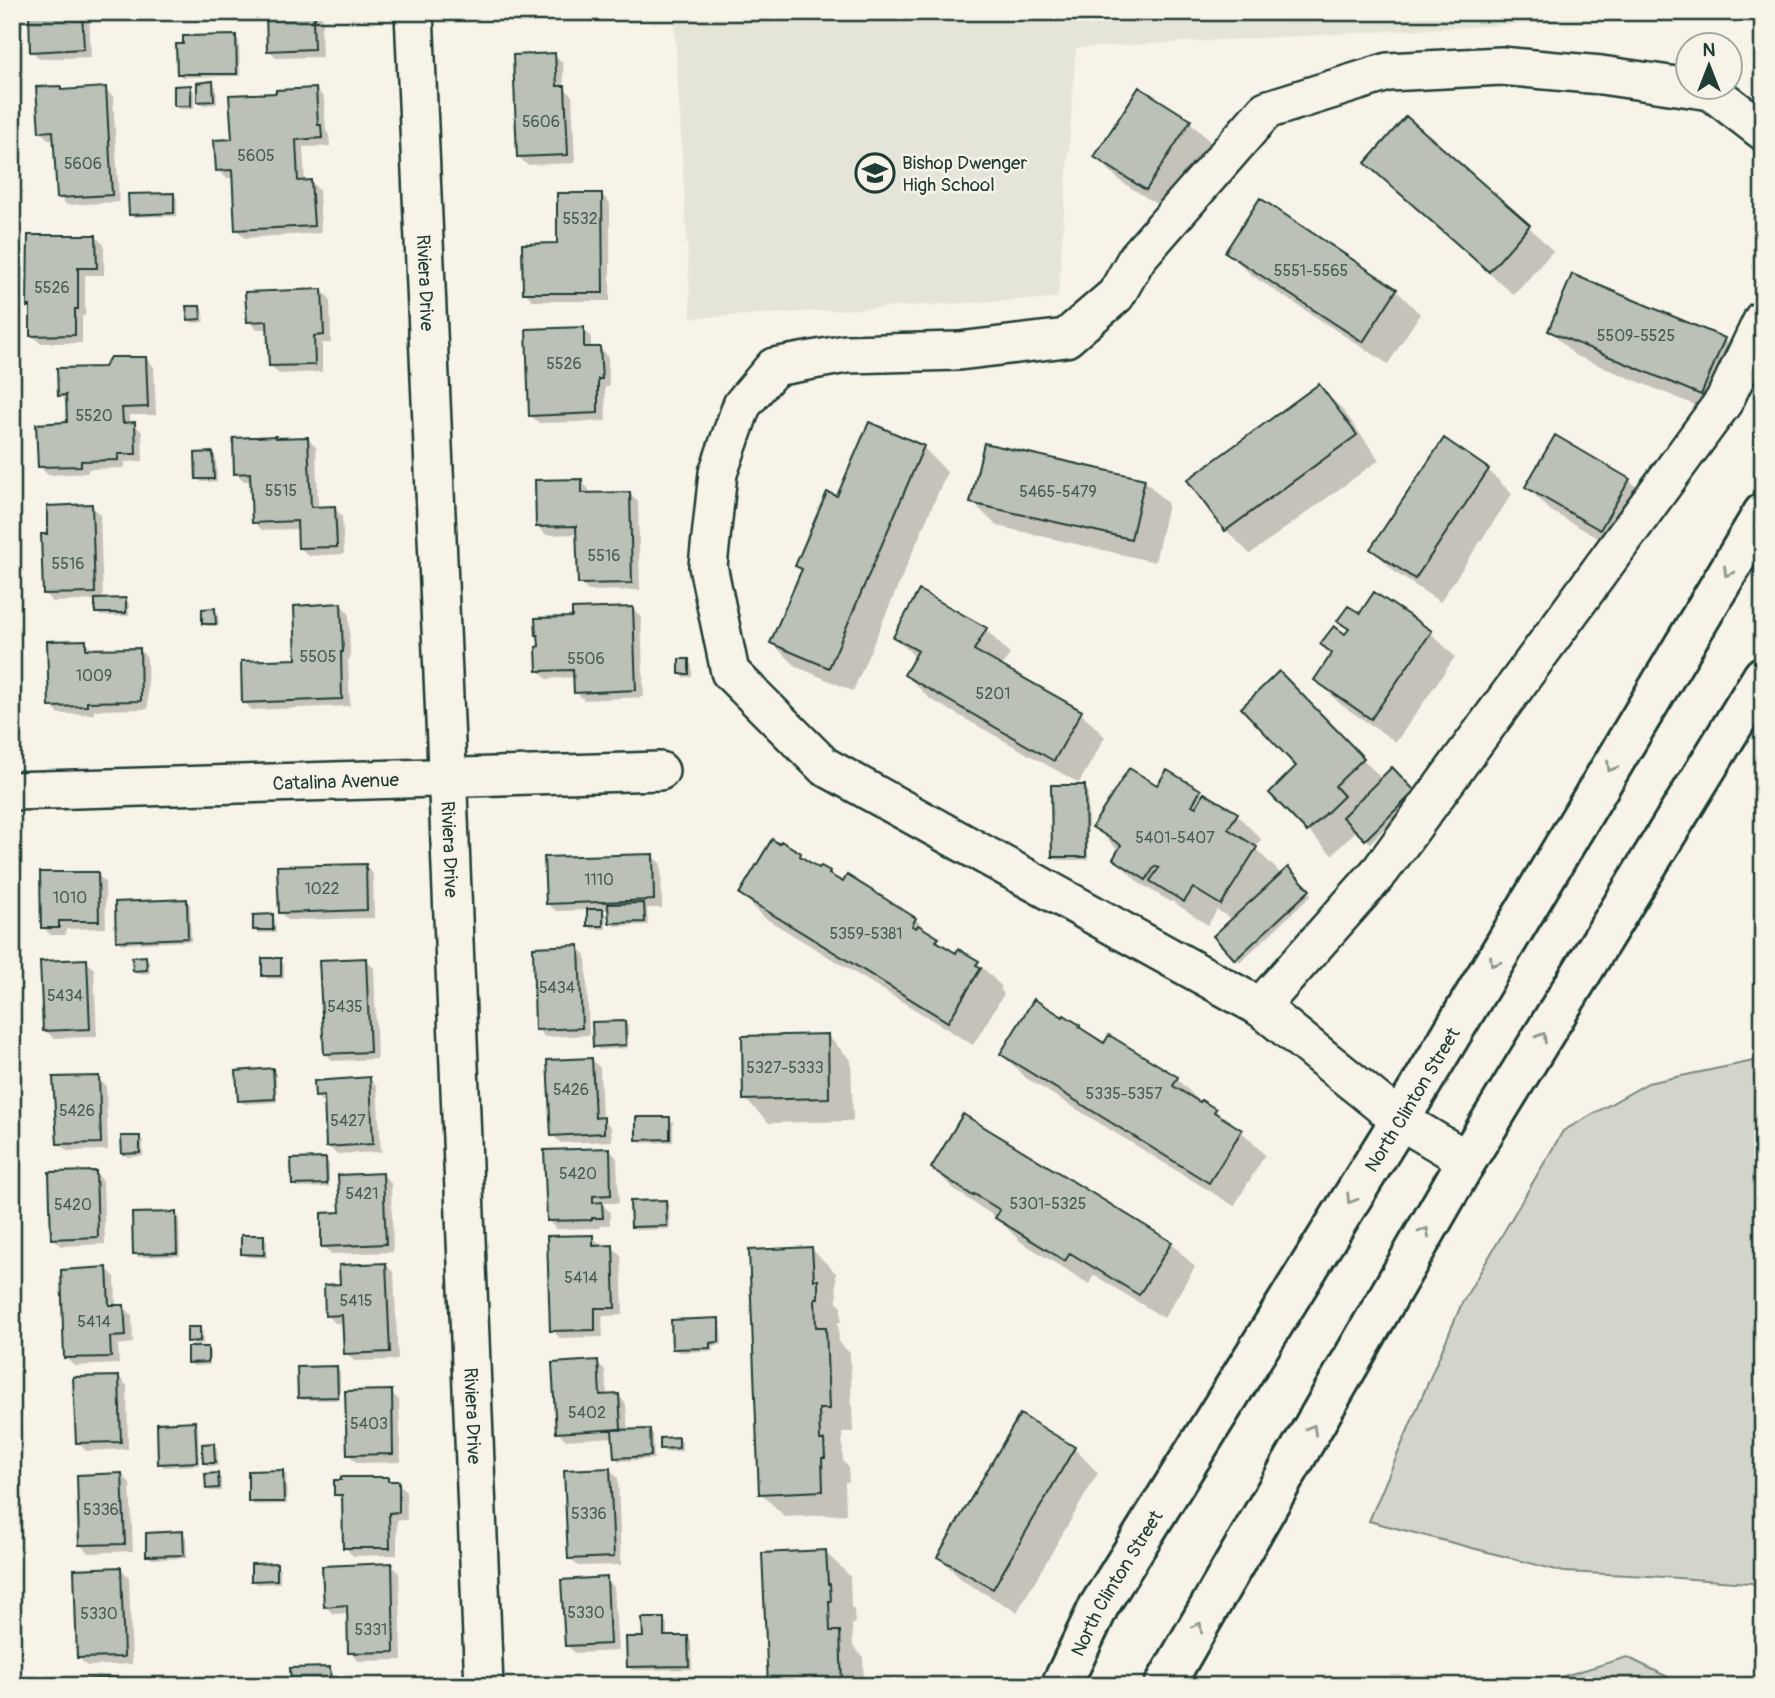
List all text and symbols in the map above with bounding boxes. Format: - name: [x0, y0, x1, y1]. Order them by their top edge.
- north arrow: [1674, 32, 1744, 102]
- text: N: [1703, 38, 1716, 62]
- house number: 5606: [522, 112, 560, 132]
- house number: 5605: [237, 146, 275, 166]
- place label: Bishop Dwenger High School: [902, 151, 1027, 197]
- school or university icon: Bishop Dwenger High School: [854, 152, 896, 194]
- house number: 5606: [64, 154, 102, 174]
- house number: 5532: [562, 209, 598, 229]
- street label: Riviera Drive: [411, 234, 439, 332]
- house number: 5551-5565: [1274, 261, 1348, 281]
- house number: 5526: [34, 278, 70, 298]
- house number: 5509-5525: [1597, 326, 1675, 346]
- house number: 5526: [546, 354, 582, 374]
- house number: 5520: [75, 406, 113, 426]
- house number: 5515: [265, 481, 297, 501]
- house number: 5465-5479: [1019, 482, 1097, 502]
- house number: 5516: [588, 546, 620, 566]
- house number: 5516: [52, 554, 84, 574]
- one-way arrow: [1723, 564, 1736, 577]
- house number: 5505: [300, 647, 336, 667]
- house number: 5506: [567, 649, 605, 669]
- house number: 1009: [76, 666, 112, 686]
- house number: 5201: [976, 684, 1010, 704]
- one-way arrow: [1606, 760, 1619, 773]
- street label: Catalina Avenue: [272, 768, 400, 796]
- street label: Riviera Drive: [435, 800, 463, 899]
- house number: 5401-5407: [1135, 828, 1215, 848]
- house number: 1110: [584, 870, 614, 890]
- house number: 1022: [304, 879, 340, 899]
- house number: 1010: [53, 888, 87, 908]
- house number: 5359-5381: [829, 924, 903, 944]
- one-way arrow: [1490, 955, 1503, 968]
- house number: 5434: [539, 978, 575, 998]
- house number: 5434: [47, 986, 83, 1006]
- house number: 5435: [327, 997, 363, 1017]
- street label: North Clinton Street: [1360, 1023, 1466, 1177]
- one-way arrow: [1533, 1032, 1546, 1045]
- house number: 5327-5333: [746, 1058, 824, 1078]
- house number: 5426: [553, 1080, 589, 1100]
- house number: 5335-5357: [1086, 1084, 1163, 1104]
- house number: 5426: [59, 1101, 95, 1121]
- house number: 5427: [330, 1111, 366, 1131]
- house number: 5420: [559, 1164, 597, 1184]
- house number: 5421: [345, 1184, 379, 1204]
- one-way arrow: [1347, 1191, 1360, 1204]
- house number: 5301-5325: [1010, 1194, 1086, 1214]
- house number: 5420: [54, 1195, 92, 1215]
- one-way arrow: [1417, 1227, 1430, 1240]
- house number: 5414: [564, 1268, 598, 1288]
- house number: 5415: [340, 1291, 372, 1311]
- house number: 5414: [77, 1312, 111, 1332]
- street label: Riviera Drive: [458, 1367, 486, 1465]
- house number: 5402: [568, 1403, 606, 1423]
- house number: 5403: [350, 1414, 388, 1434]
- one-way arrow: [1303, 1424, 1316, 1437]
- house number: 5336: [83, 1500, 119, 1520]
- house number: 5336: [571, 1504, 607, 1524]
- street label: North Clinton Street: [1066, 1506, 1169, 1660]
- house number: 5330: [567, 1603, 605, 1623]
- house number: 5330: [80, 1604, 118, 1624]
- house number: 5331: [355, 1620, 387, 1640]
- one-way arrow: [1190, 1621, 1203, 1634]

